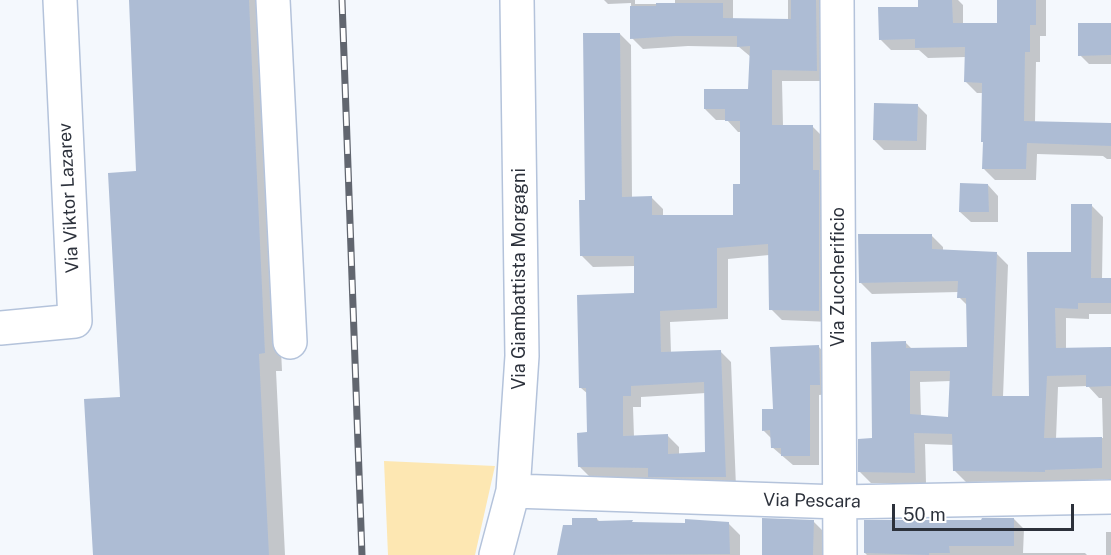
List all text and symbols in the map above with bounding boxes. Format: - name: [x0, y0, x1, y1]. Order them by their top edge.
- street label: Via Viktor Lazarev: [54, 122, 84, 274]
- street label: Via Giambattista Morgagni: [508, 168, 530, 390]
- street label: Via Zuccherificio: [827, 207, 849, 347]
- street label: Via Pescara: [763, 489, 861, 513]
- scale bar: [895, 492, 1076, 530]
- text: 50 m: [903, 504, 946, 525]

